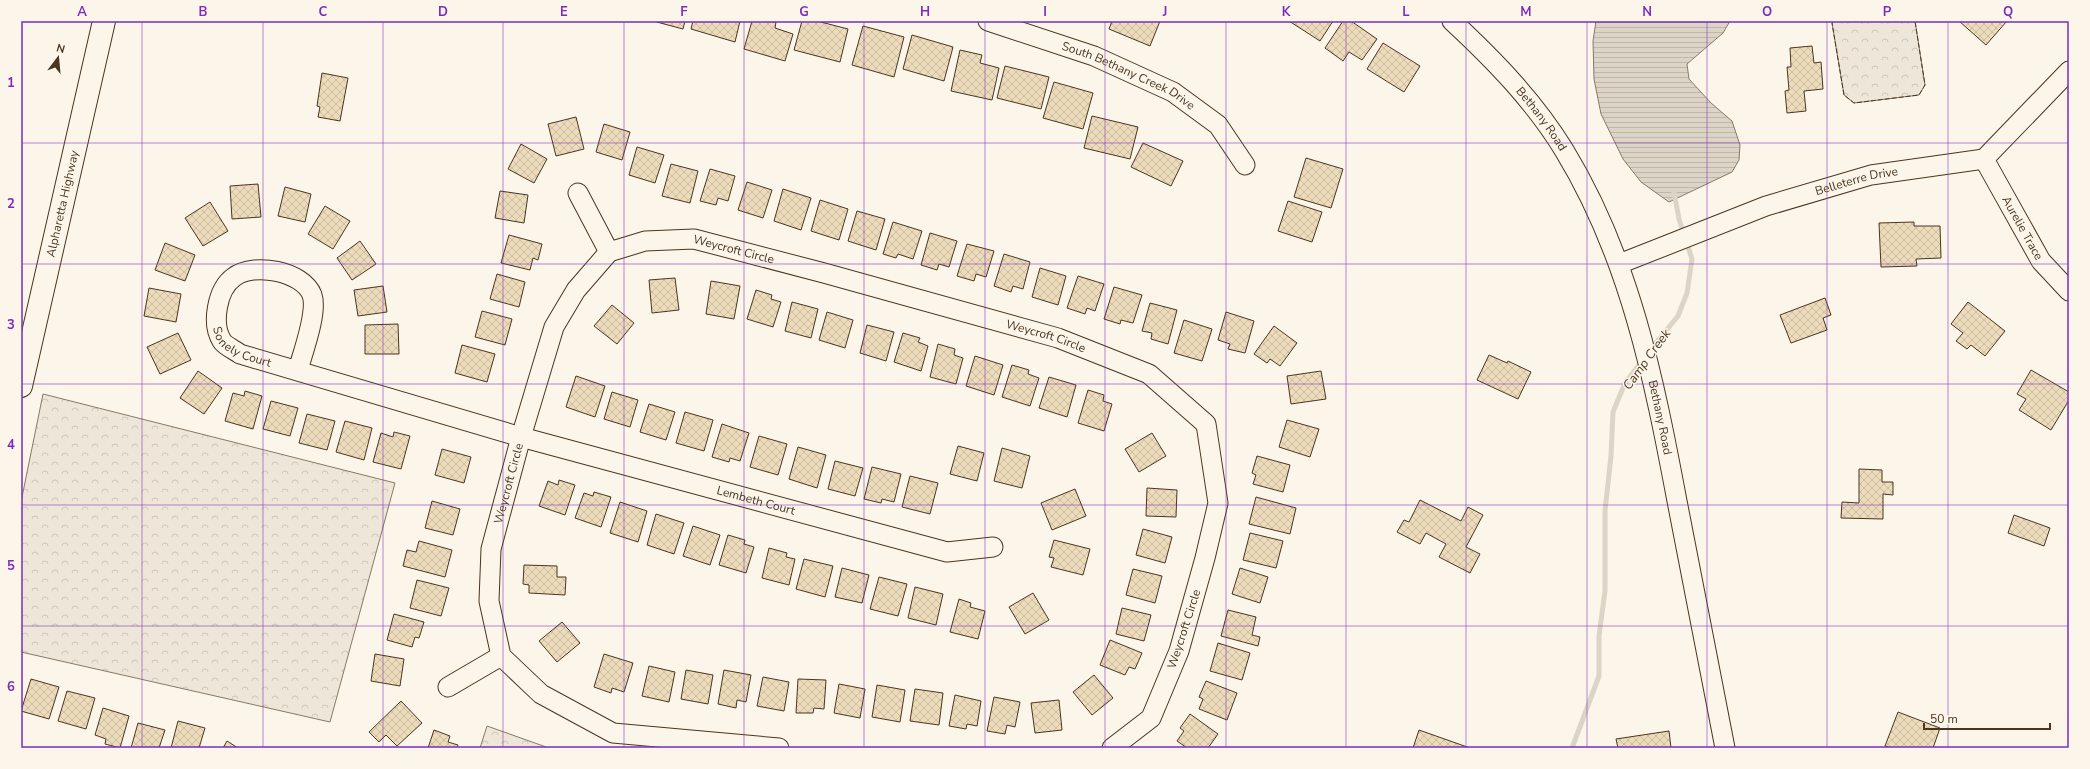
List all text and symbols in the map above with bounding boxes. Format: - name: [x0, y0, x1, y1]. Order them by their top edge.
- text: A: [77, 3, 87, 21]
- text: B: [199, 3, 208, 21]
- text: C: [319, 3, 328, 21]
- text: D: [438, 3, 448, 21]
- text: E: [560, 3, 568, 21]
- text: F: [680, 3, 688, 21]
- text: G: [799, 3, 809, 21]
- text: H: [920, 3, 930, 21]
- text: I: [1043, 3, 1047, 21]
- text: J: [1162, 3, 1167, 21]
- text: K: [1282, 3, 1291, 21]
- text: L: [1402, 3, 1410, 21]
- text: M: [1520, 3, 1532, 21]
- text: N: [1642, 3, 1652, 21]
- text: O: [1762, 3, 1772, 21]
- text: P: [1883, 3, 1892, 21]
- text: Q: [2003, 3, 2013, 21]
- north arrow: [38, 38, 78, 78]
- street label: South Bethany Creek Drive: [1060, 38, 1198, 113]
- text: N: [55, 41, 67, 57]
- text: 1: [7, 74, 15, 92]
- street label: Bethany Road: [1513, 84, 1571, 154]
- street label: Alpharetta Highway: [43, 148, 83, 259]
- street label: Belleterre Drive: [1813, 163, 1899, 199]
- street label: Aurelie Trace: [1998, 193, 2047, 263]
- text: 2: [7, 195, 15, 213]
- street label: Weycroft Circle: [692, 231, 776, 268]
- text: 3: [7, 316, 15, 334]
- street label: Weycroft Circle: [1004, 316, 1088, 356]
- street label: Sonely Court: [209, 325, 274, 371]
- water label: Camp Creek: [1619, 325, 1675, 394]
- street label: Bethany Road: [1644, 378, 1676, 456]
- text: 4: [7, 436, 15, 454]
- street label: Weycroft Circle: [490, 441, 527, 525]
- street label: Lembeth Court: [715, 482, 798, 519]
- text: 5: [7, 557, 15, 575]
- street label: Weycroft Circle: [1164, 587, 1204, 671]
- text: 6: [7, 678, 15, 696]
- scale bar: [1924, 705, 2050, 731]
- text: 50 m: [1930, 711, 1958, 727]

